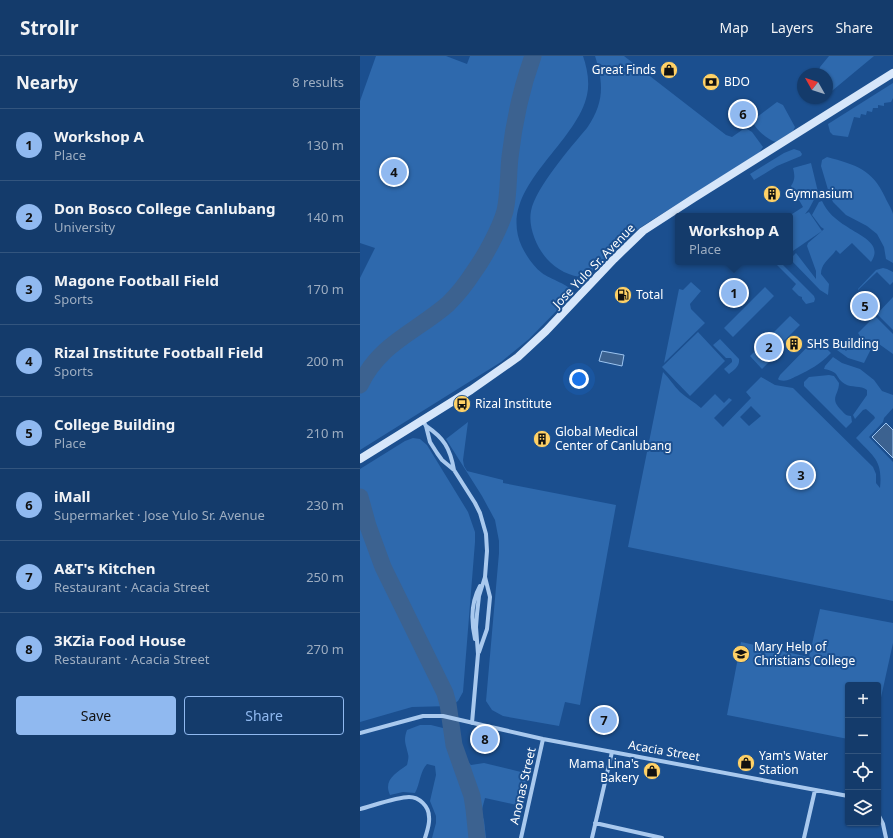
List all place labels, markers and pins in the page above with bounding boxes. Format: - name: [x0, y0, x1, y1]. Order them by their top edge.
- shop icon: Great Finds: [659, 60, 679, 80]
- place label: Great Finds: [592, 61, 656, 78]
- bank icon: BDO: [701, 72, 721, 92]
- place label: BDO: [724, 73, 750, 90]
- pin: 6: [730, 99, 756, 129]
- pin: 4: [381, 157, 407, 187]
- building icon: Gymnasium: [762, 184, 782, 204]
- place label: Gymnasium: [785, 185, 853, 202]
- pin: 1: [721, 278, 747, 308]
- fuel station icon: Total: [613, 285, 633, 305]
- place label: Total: [636, 286, 663, 303]
- pin: 5: [852, 291, 878, 321]
- pin: 2: [756, 332, 782, 362]
- building icon: SHS Building: [784, 334, 804, 354]
- place label: SHS Building: [807, 335, 879, 352]
- bus stop icon: Rizal Institute: [452, 394, 472, 414]
- place label: Rizal Institute: [475, 395, 552, 412]
- place label: Global Medical Center of Canlubang: [555, 423, 672, 454]
- building icon: Global Medical Center of Canlubang: [532, 429, 552, 449]
- pin: 3: [788, 460, 814, 490]
- place label: Mary Help of Christians College: [754, 638, 855, 669]
- school or university icon: Mary Help of Christians College: [731, 644, 751, 664]
- pin: 7: [591, 705, 617, 735]
- pin: 8: [472, 724, 498, 754]
- place label: Yam's Water Station: [759, 747, 828, 778]
- shop icon: Yam's Water Station: [736, 753, 756, 773]
- place label: Mama Lina's Bakery: [569, 755, 640, 786]
- shop icon: Mama Lina's Bakery: [642, 761, 662, 781]

